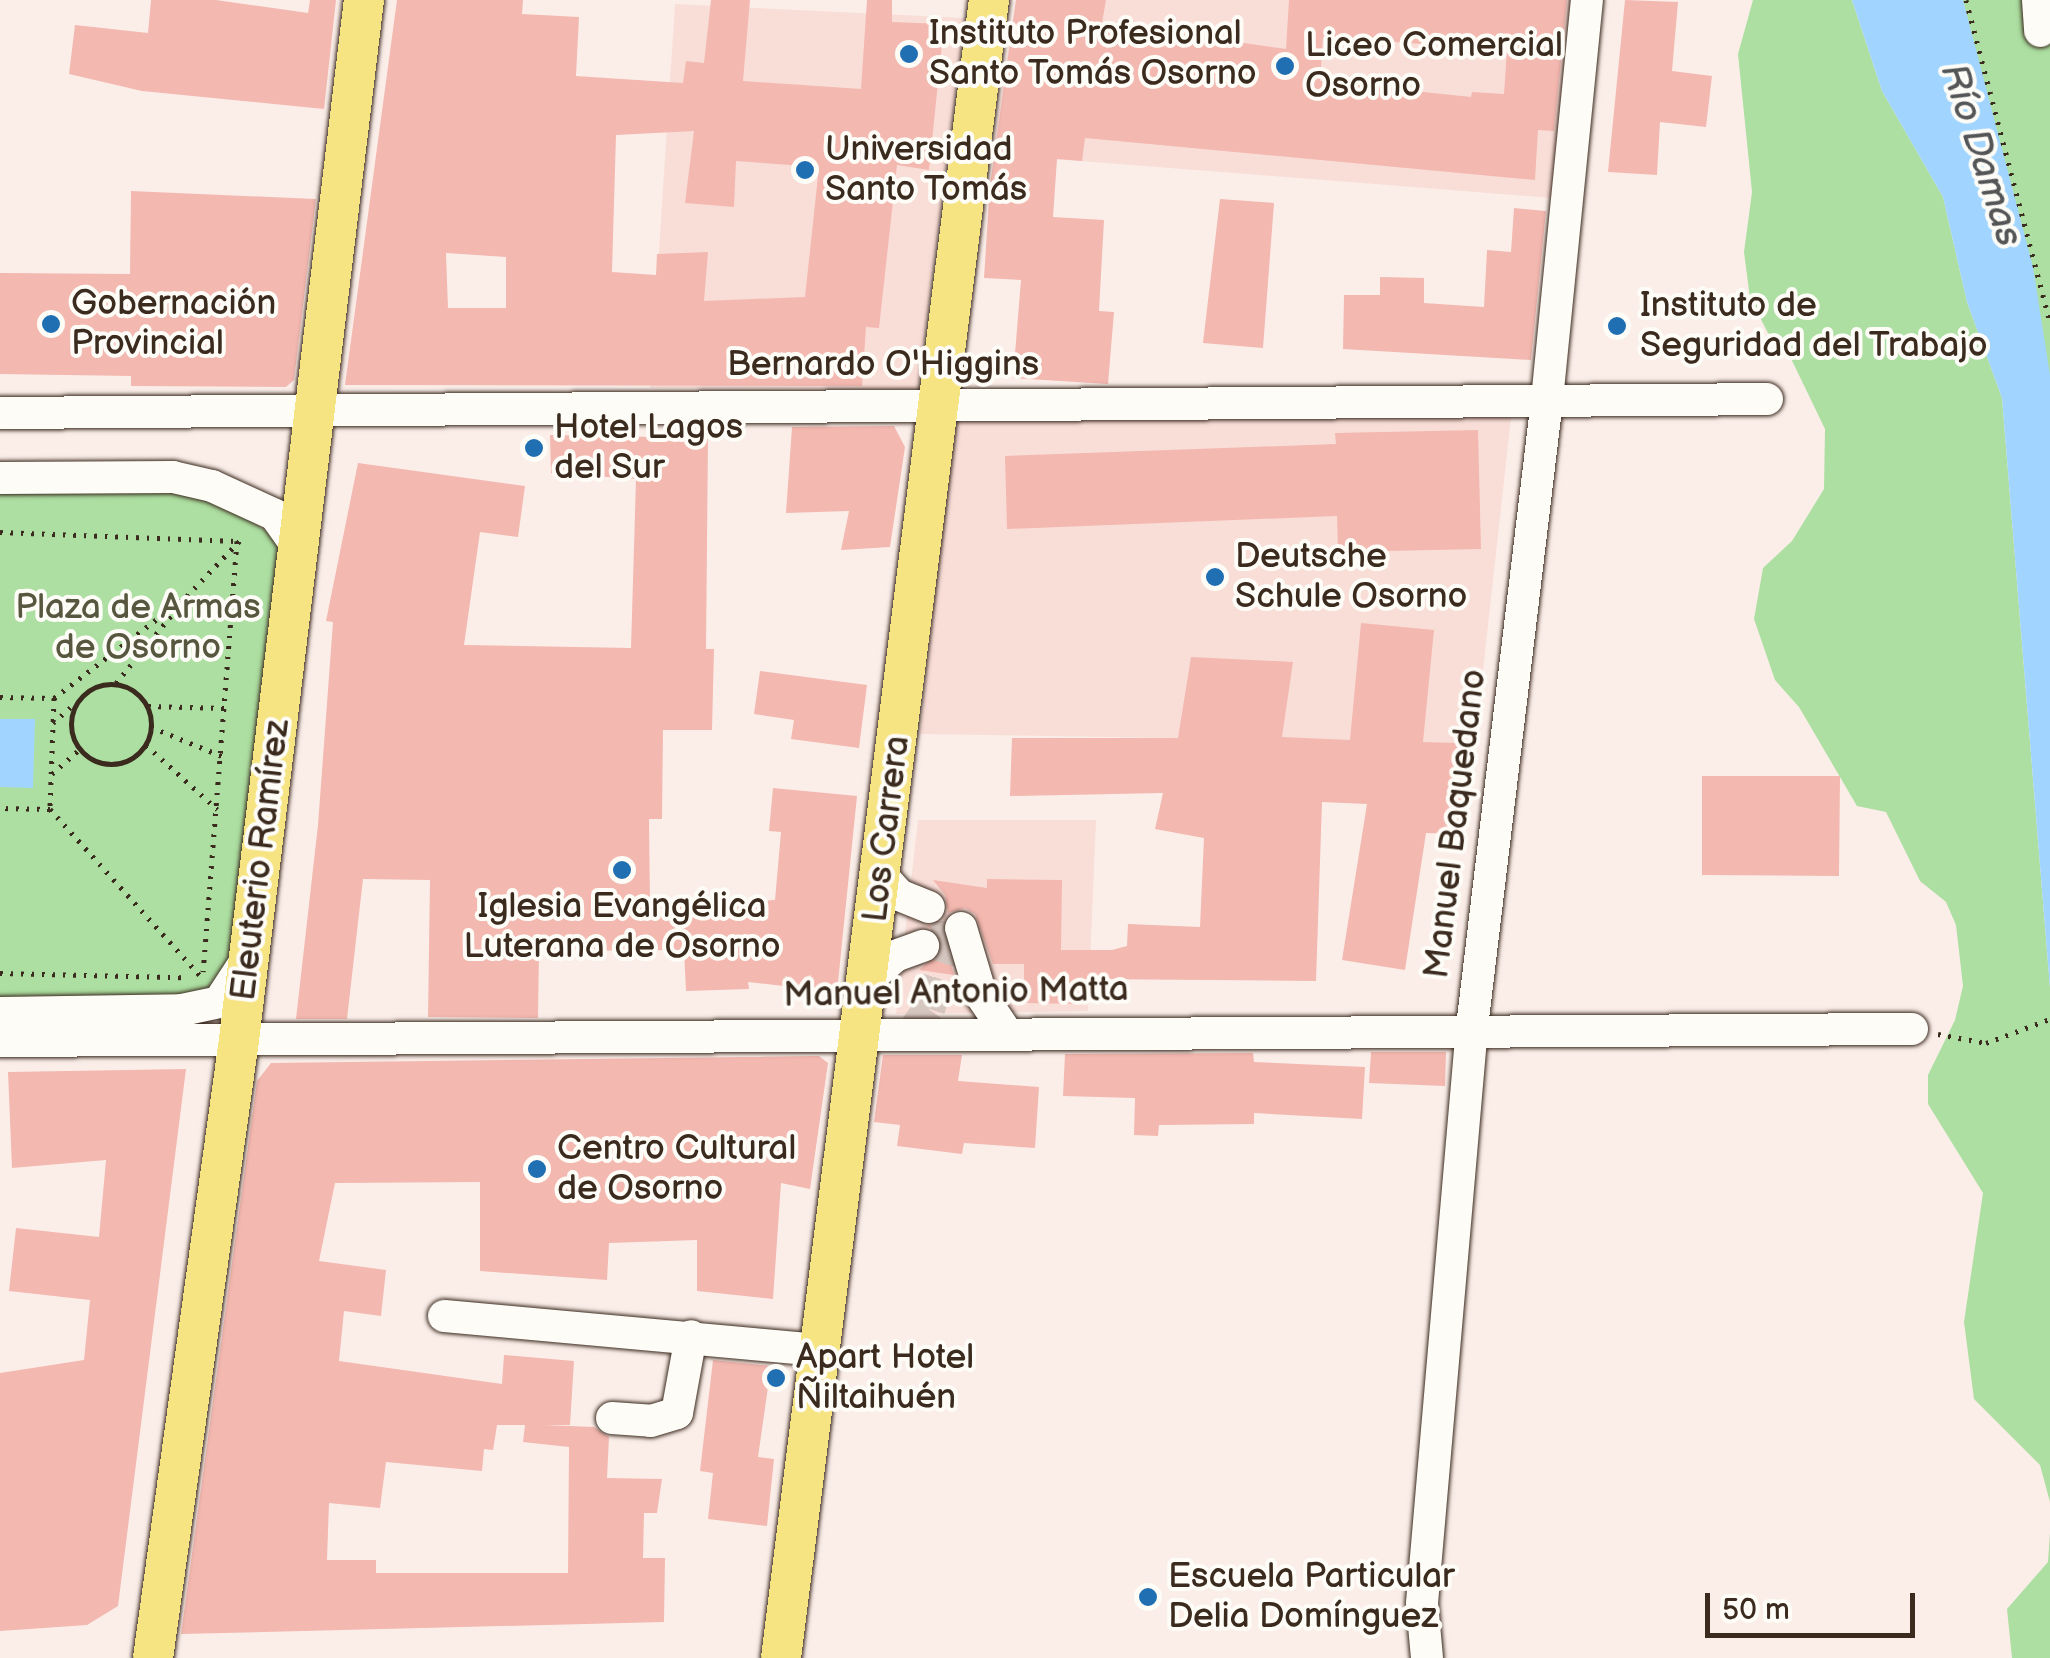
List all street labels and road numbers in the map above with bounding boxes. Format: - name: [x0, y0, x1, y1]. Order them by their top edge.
- street label: Bernardo O'Higgins: [727, 344, 1039, 386]
- street label: Manuel Baquedano: [1416, 667, 1496, 981]
- street label: Eleuterio Ramírez: [223, 717, 299, 1003]
- street label: Los Carrera: [855, 733, 919, 925]
- street label: Manuel Antonio Matta: [783, 969, 1129, 1017]

